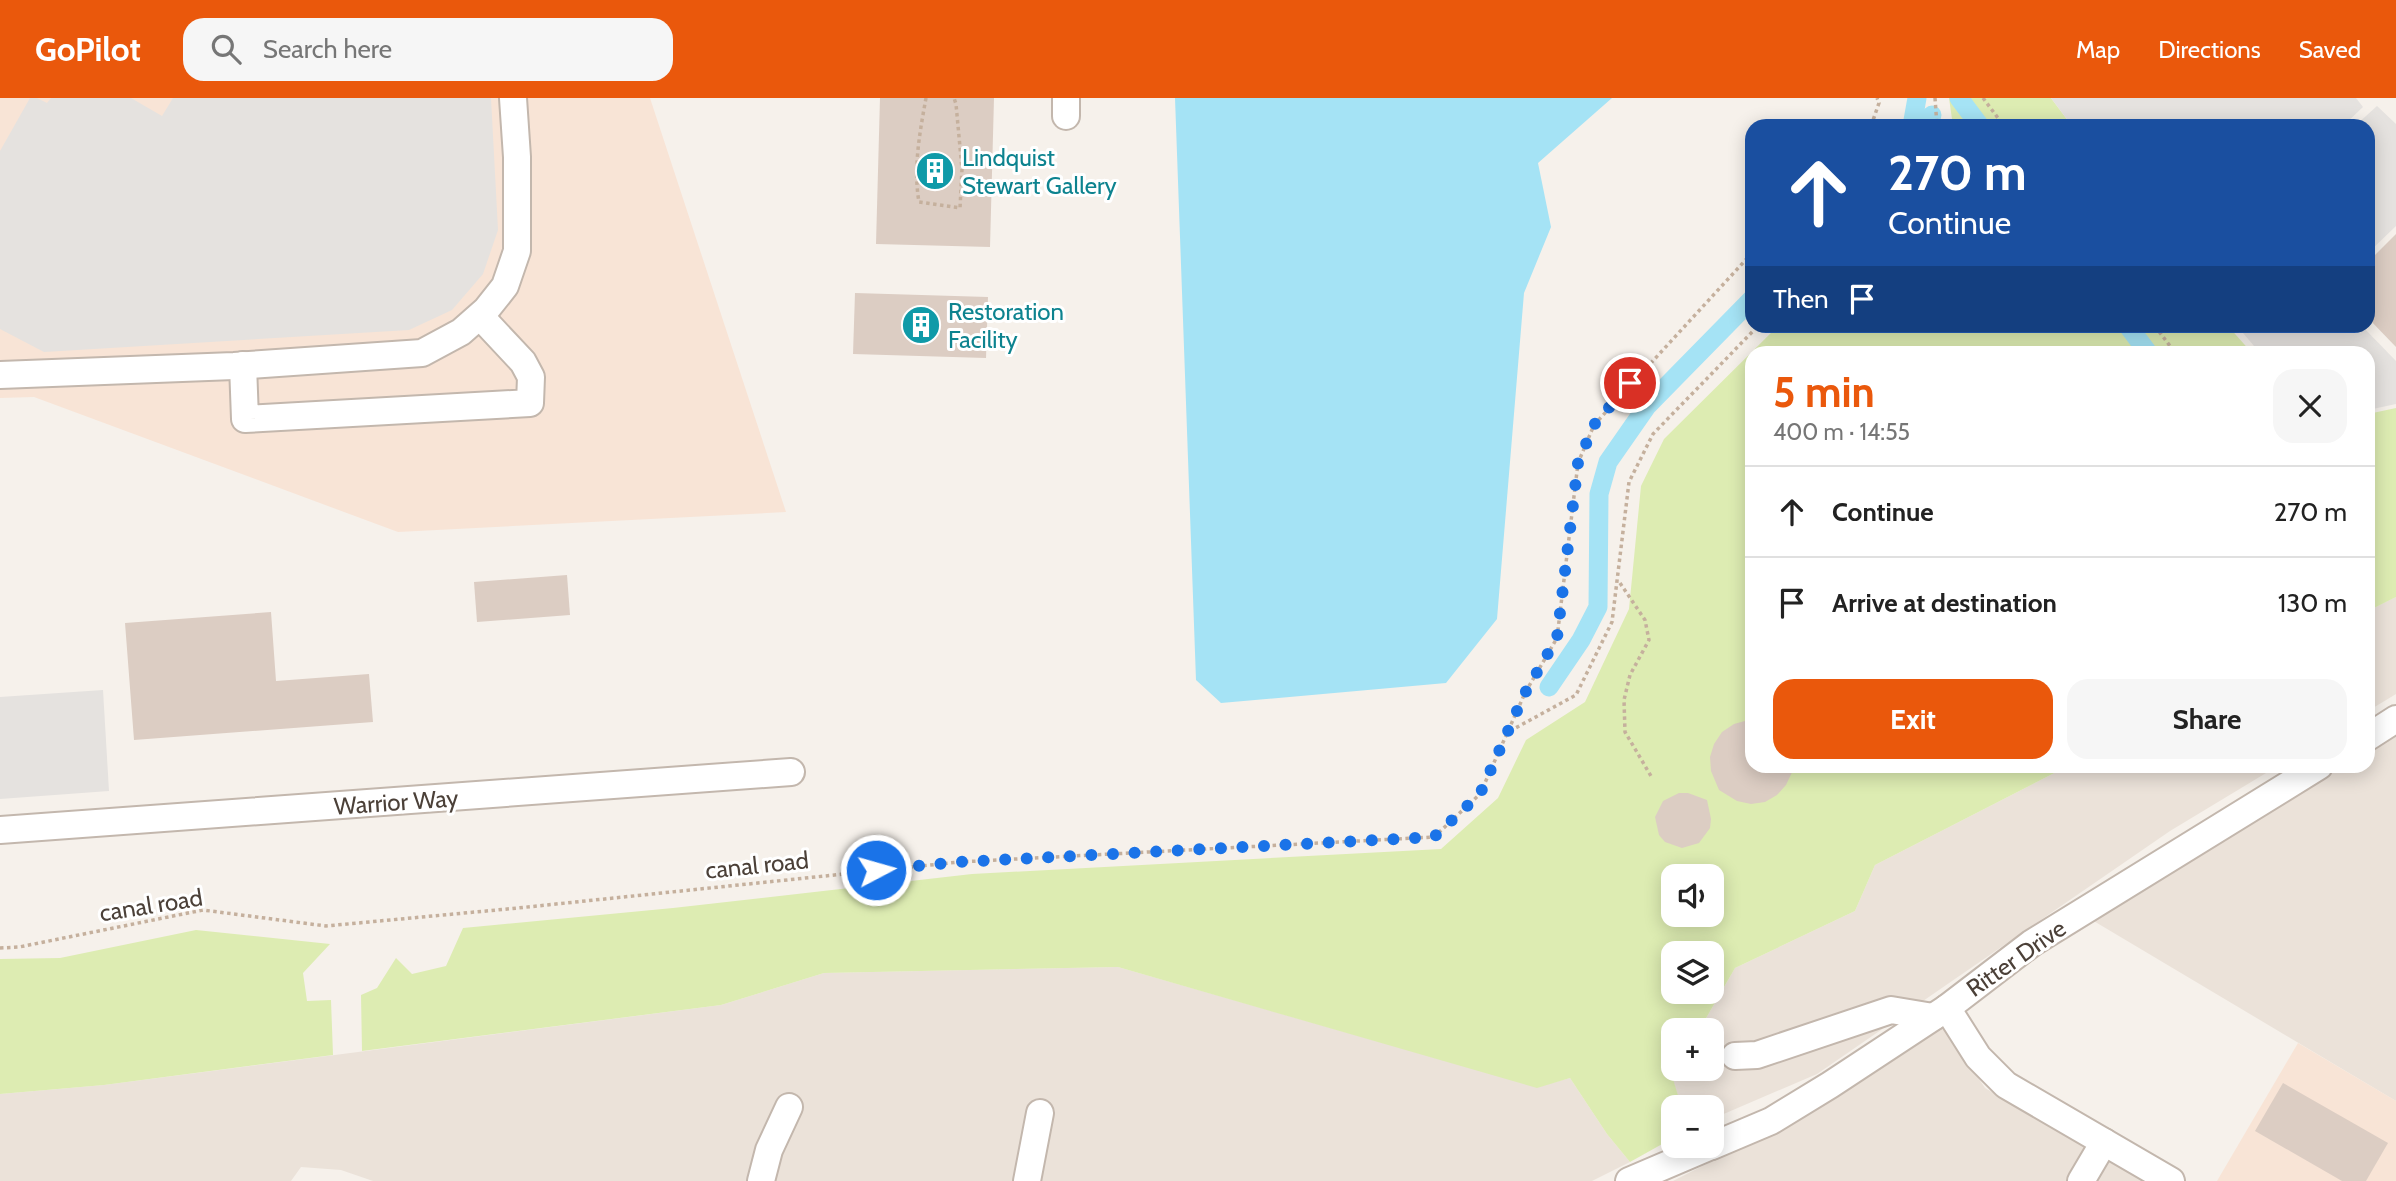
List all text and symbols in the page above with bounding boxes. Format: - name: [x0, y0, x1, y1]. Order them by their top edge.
- search box: [183, 18, 673, 81]
- text: GoPilot: [35, 29, 141, 69]
- icon: search: [207, 30, 245, 68]
- text: Search here: [263, 33, 392, 65]
- text: Map: [2076, 35, 2120, 64]
- text: Directions: [2158, 35, 2261, 64]
- text: Saved: [2299, 35, 2361, 64]
- place label: Lindquist Stewart Gallery: [962, 143, 1117, 200]
- text: 270 m: [1888, 143, 2027, 202]
- icon: ahead: [1773, 147, 1864, 238]
- building icon: Lindquist Stewart Gallery: [914, 150, 956, 192]
- text: Continue: [1888, 203, 2011, 242]
- icon: arrive: [1843, 280, 1881, 318]
- text: Then: [1773, 283, 1829, 315]
- place label: Restoration Facility: [948, 297, 1064, 354]
- building icon: Restoration Facility: [900, 304, 942, 346]
- pin: [1600, 353, 1660, 413]
- icon: arrive: [1611, 364, 1649, 402]
- text: 5 min: [1773, 366, 1875, 418]
- button: close: [2273, 369, 2347, 443]
- text: 400 m · 14:55: [1773, 418, 1910, 446]
- icon: ahead: [1773, 493, 1811, 531]
- text: Continue: [1832, 496, 1934, 528]
- text: 270 m: [2274, 496, 2347, 528]
- icon: arrive: [1773, 584, 1811, 622]
- text: Arrive at destination: [1832, 587, 2057, 619]
- text: 130 m: [2278, 587, 2347, 619]
- button: Exit: [1773, 679, 2053, 759]
- button: Share: [2067, 679, 2347, 759]
- street label: Warrior Way: [333, 783, 459, 821]
- position arrow: [839, 833, 913, 907]
- street label: canal road: [704, 845, 810, 885]
- map controls: [1661, 864, 1724, 1158]
- button: sound: [1661, 864, 1724, 927]
- street label: canal road: [98, 883, 204, 927]
- street label: Ritter Drive: [1961, 913, 2071, 1003]
- button: layers: [1661, 941, 1724, 1004]
- button: +: [1661, 1018, 1724, 1081]
- button: −: [1661, 1095, 1724, 1158]

